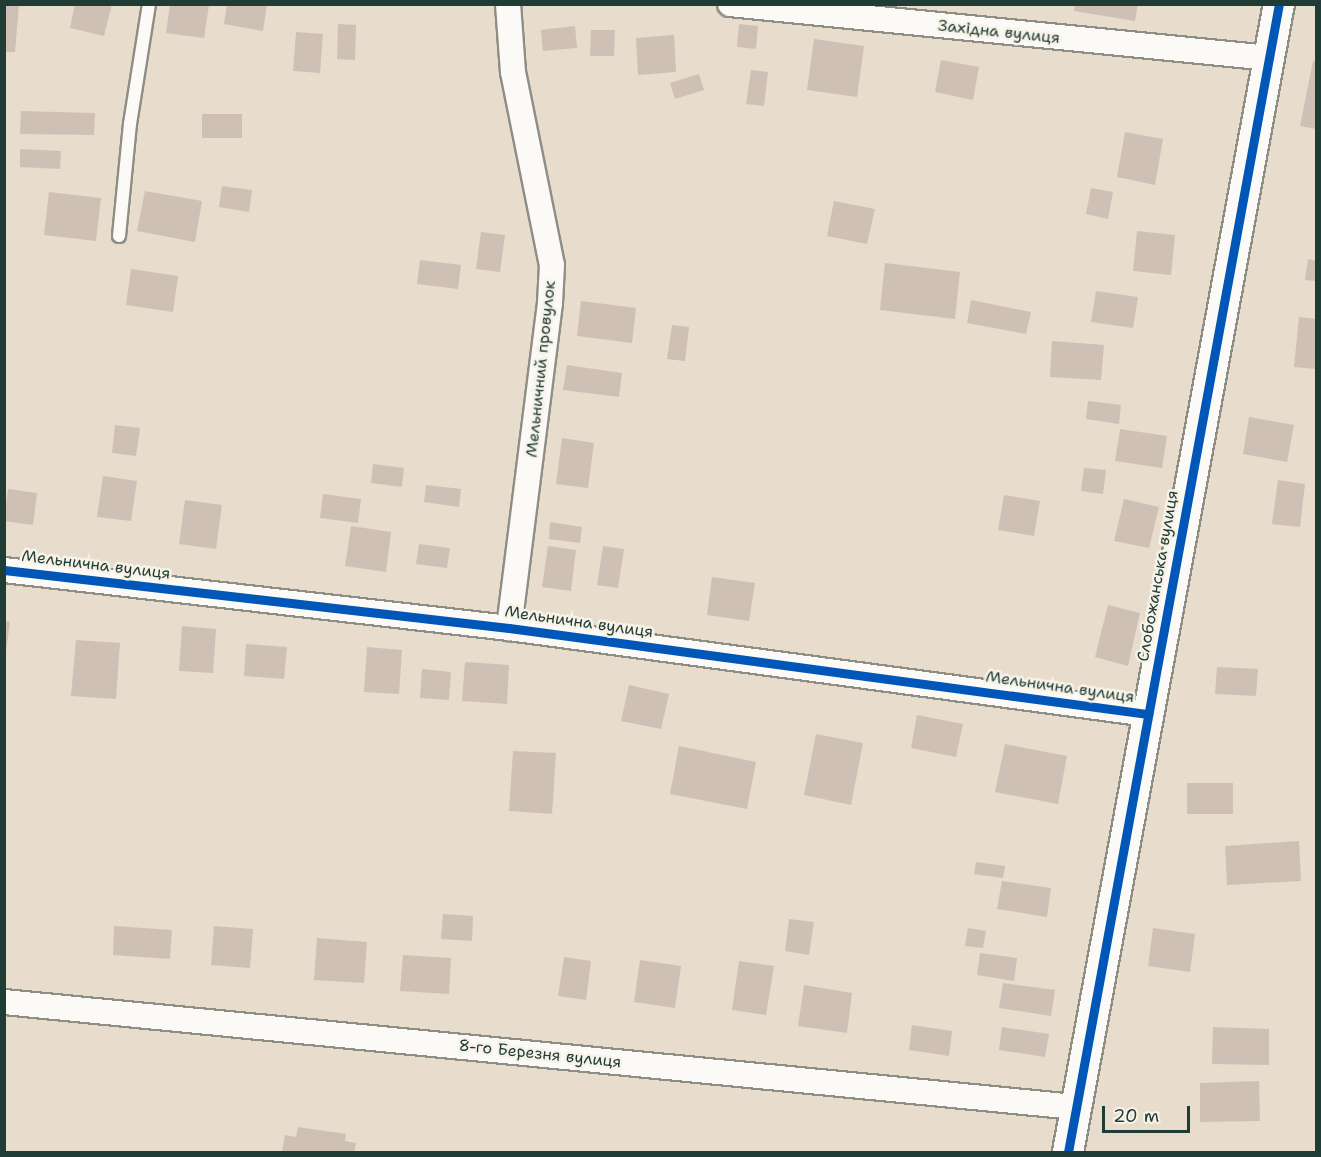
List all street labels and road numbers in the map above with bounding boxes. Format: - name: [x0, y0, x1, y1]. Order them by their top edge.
- street label: Західна вулиця: [937, 16, 1061, 48]
- street label: Мельничний провулок: [522, 280, 560, 458]
- street label: Слобожанська вулиця: [1133, 489, 1183, 663]
- street label: Мельнична вулиця: [21, 546, 171, 584]
- street label: Мельнична вулиця: [504, 602, 654, 642]
- street label: Мельнична вулиця: [985, 667, 1135, 707]
- street label: 8-го Березня вулиця: [458, 1036, 622, 1072]

